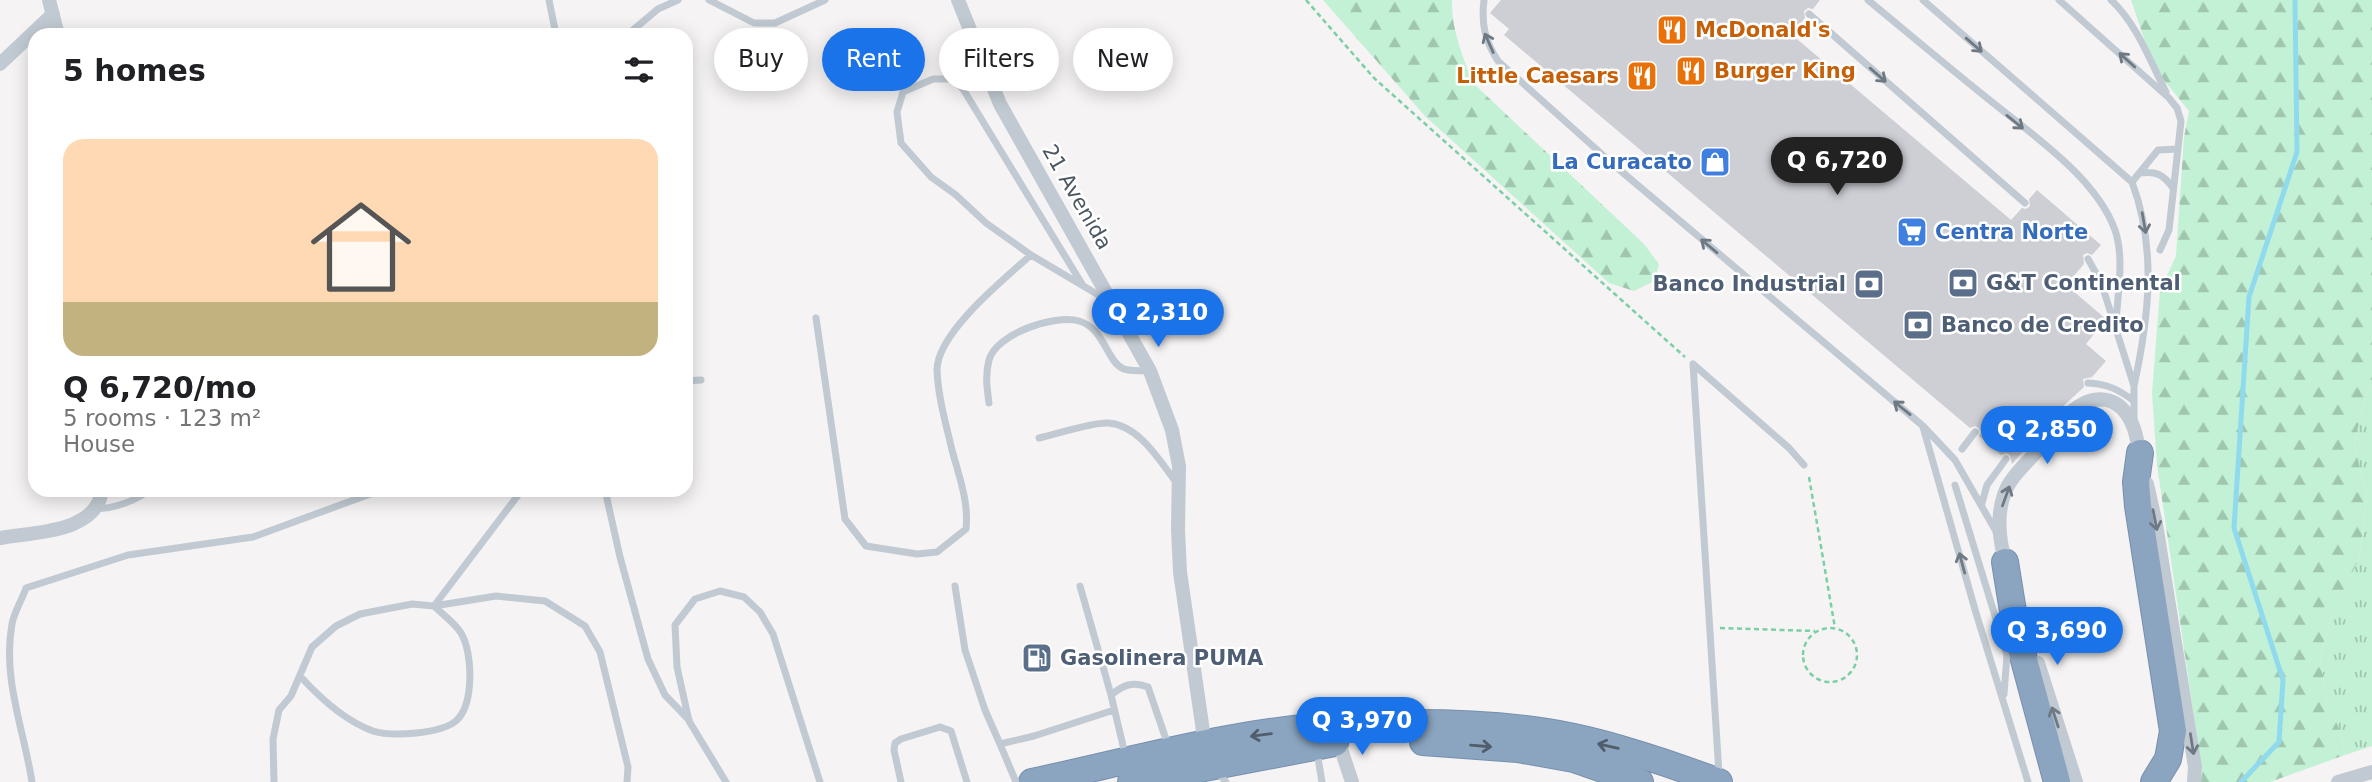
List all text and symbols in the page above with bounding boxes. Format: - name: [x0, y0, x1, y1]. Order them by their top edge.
- restaurant icon: McDonald's: [1655, 13, 1689, 47]
- place label: McDonald's: [1695, 18, 1831, 42]
- chip: Buy: [714, 28, 808, 91]
- chip: Rent: [822, 28, 925, 91]
- chip: Filters: [939, 28, 1059, 91]
- chip: New: [1073, 28, 1173, 91]
- one-way arrow: [1482, 33, 1495, 54]
- one-way arrow: [1965, 37, 1983, 53]
- icon: filters: [620, 51, 658, 89]
- one-way arrow: [2118, 52, 2136, 68]
- text: 5 homes: [63, 53, 206, 88]
- restaurant icon: Burger King: [1674, 54, 1708, 88]
- restaurant icon: Little Caesars: [1625, 59, 1659, 93]
- place label: Burger King: [1714, 59, 1856, 83]
- place label: Little Caesars: [1456, 64, 1619, 88]
- one-way arrow: [1869, 67, 1887, 83]
- one-way arrow: [2006, 114, 2024, 129]
- pin: Q 6,720: [1772, 138, 1902, 197]
- street label: 21 Avenida: [1037, 140, 1117, 254]
- shop icon: La Curacato: [1698, 145, 1732, 179]
- text: Q 6,720: [1787, 147, 1887, 173]
- place label: La Curacato: [1551, 150, 1692, 174]
- icon: home: [298, 184, 424, 310]
- one-way arrow: [2138, 211, 2151, 234]
- supermarket icon: Centra Norte: [1895, 215, 1929, 249]
- place label: Centra Norte: [1935, 220, 2088, 244]
- one-way arrow: [1700, 238, 1718, 254]
- bank icon: G&T Continental: [1946, 266, 1980, 300]
- bank icon: Banco Industrial: [1852, 267, 1886, 301]
- place label: G&T Continental: [1986, 271, 2181, 295]
- place label: Banco Industrial: [1652, 272, 1846, 296]
- pin: Q 2,310: [1093, 290, 1223, 349]
- text: Q 2,310: [1108, 299, 1208, 325]
- bank icon: Banco de Credito: [1901, 308, 1935, 342]
- place label: Banco de Credito: [1941, 313, 2144, 337]
- text: Q 6,720/mo: [63, 370, 257, 405]
- one-way arrow: [1893, 401, 1911, 416]
- text: 5 rooms · 123 m²: [63, 405, 261, 431]
- pin: Q 2,850: [1982, 406, 2112, 466]
- text: Q 2,850: [1997, 416, 2097, 442]
- text: House: [63, 431, 135, 457]
- one-way arrow: [2000, 485, 2013, 507]
- one-way arrow: [2148, 508, 2162, 531]
- one-way arrow: [1955, 552, 1968, 574]
- pin: Q 3,690: [1992, 608, 2122, 667]
- text: Q 3,690: [2007, 617, 2107, 643]
- fuel station icon: Gasolinera PUMA: [1020, 641, 1054, 675]
- place label: Gasolinera PUMA: [1060, 646, 1264, 670]
- pin: Q 3,970: [1297, 698, 1427, 757]
- one-way arrow: [2048, 706, 2061, 728]
- text: Q 3,970: [1312, 707, 1412, 733]
- one-way arrow: [1250, 729, 1272, 742]
- one-way arrow: [2186, 732, 2199, 755]
- one-way arrow: [1597, 738, 1620, 752]
- one-way arrow: [1469, 740, 1492, 753]

